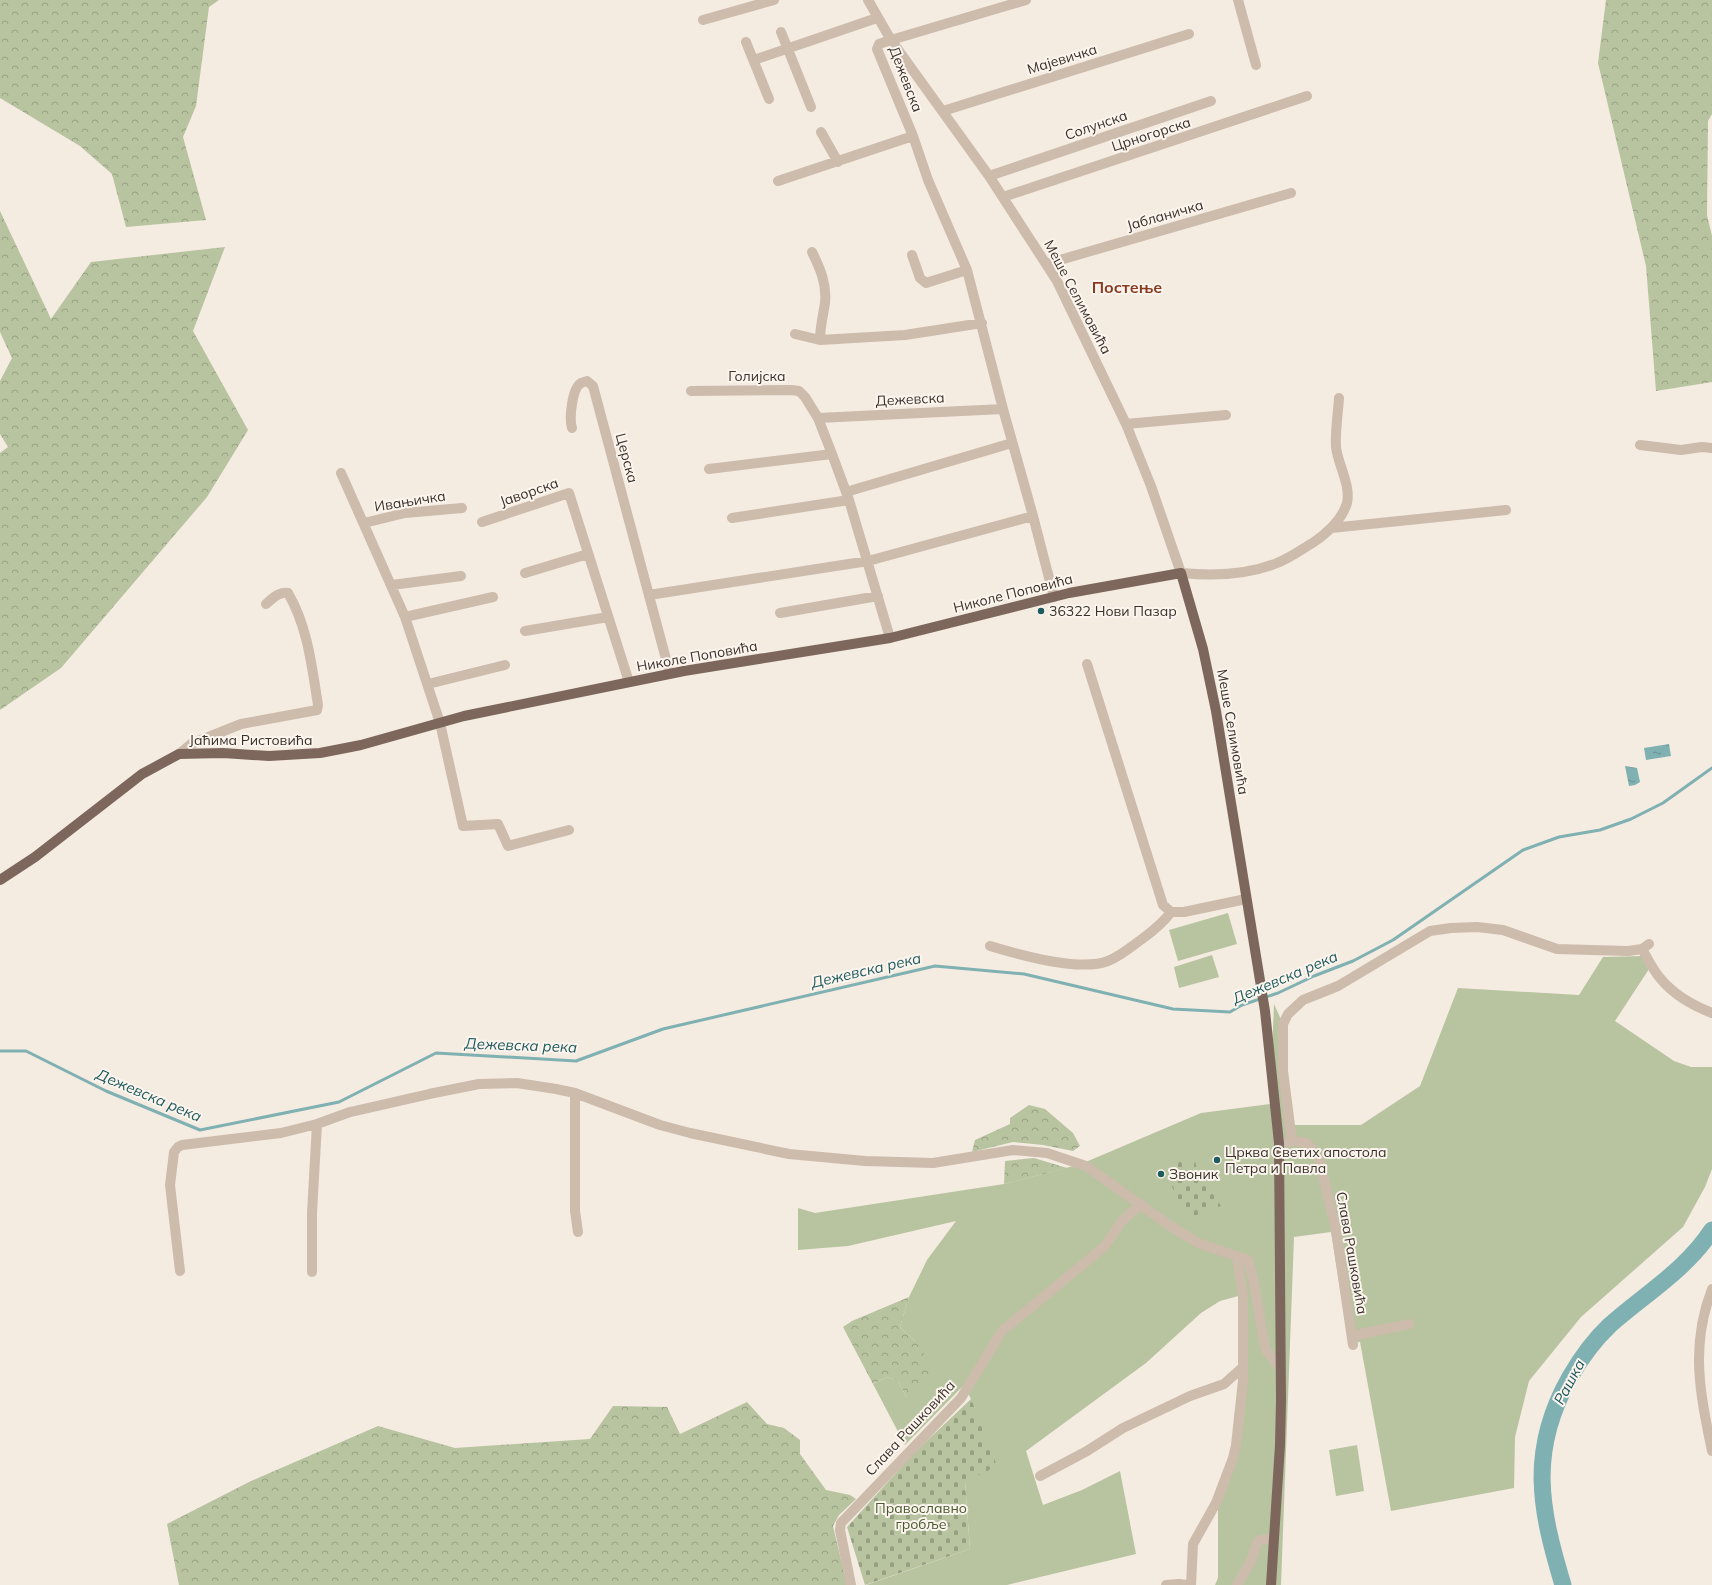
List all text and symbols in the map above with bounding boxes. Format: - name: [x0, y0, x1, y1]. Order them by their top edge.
- street label: Мајевичка: [1025, 40, 1099, 78]
- street label: Дежевска: [885, 44, 927, 114]
- street label: Солунска: [1062, 106, 1130, 144]
- street label: Црногорска: [1109, 113, 1193, 155]
- street label: Јабланичка: [1125, 196, 1205, 234]
- street label: Меше Селимовића: [1040, 237, 1116, 357]
- district label: Постење: [1092, 277, 1162, 297]
- street label: Голијска: [728, 367, 786, 385]
- street label: Дежевска: [875, 388, 945, 410]
- street label: Церска: [612, 431, 642, 485]
- street label: Јаворска: [497, 474, 561, 510]
- street label: Ивањичка: [373, 486, 447, 516]
- street label: Николе Поповића: [951, 569, 1075, 617]
- place label: 36322 Нови Пазар: [1049, 602, 1177, 620]
- marker: 36322 Нови Пазар: [1036, 606, 1046, 616]
- street label: Николе Поповића: [635, 636, 759, 676]
- street label: Меше Селимовића: [1213, 668, 1253, 796]
- street label: Јаћима Ристовића: [189, 731, 313, 749]
- water label: Дежевска река: [1229, 946, 1340, 1008]
- water label: Дежевска река: [808, 948, 923, 992]
- water label: Дежевска река: [463, 1034, 578, 1056]
- water label: Дежевска река: [93, 1064, 204, 1126]
- place label: Црква Светих апостола Петра и Павла: [1225, 1143, 1387, 1177]
- marker: Црква Светих апостола Петра и Павла: [1212, 1155, 1222, 1165]
- place label: Звоник: [1169, 1165, 1219, 1183]
- marker: Звоник: [1156, 1169, 1166, 1179]
- street label: Слава Рашковића: [1332, 1190, 1372, 1316]
- water label: Рашка: [1549, 1356, 1589, 1408]
- street label: Слава Рашковића: [861, 1377, 959, 1479]
- park label: Православно гробље: [875, 1499, 967, 1533]

